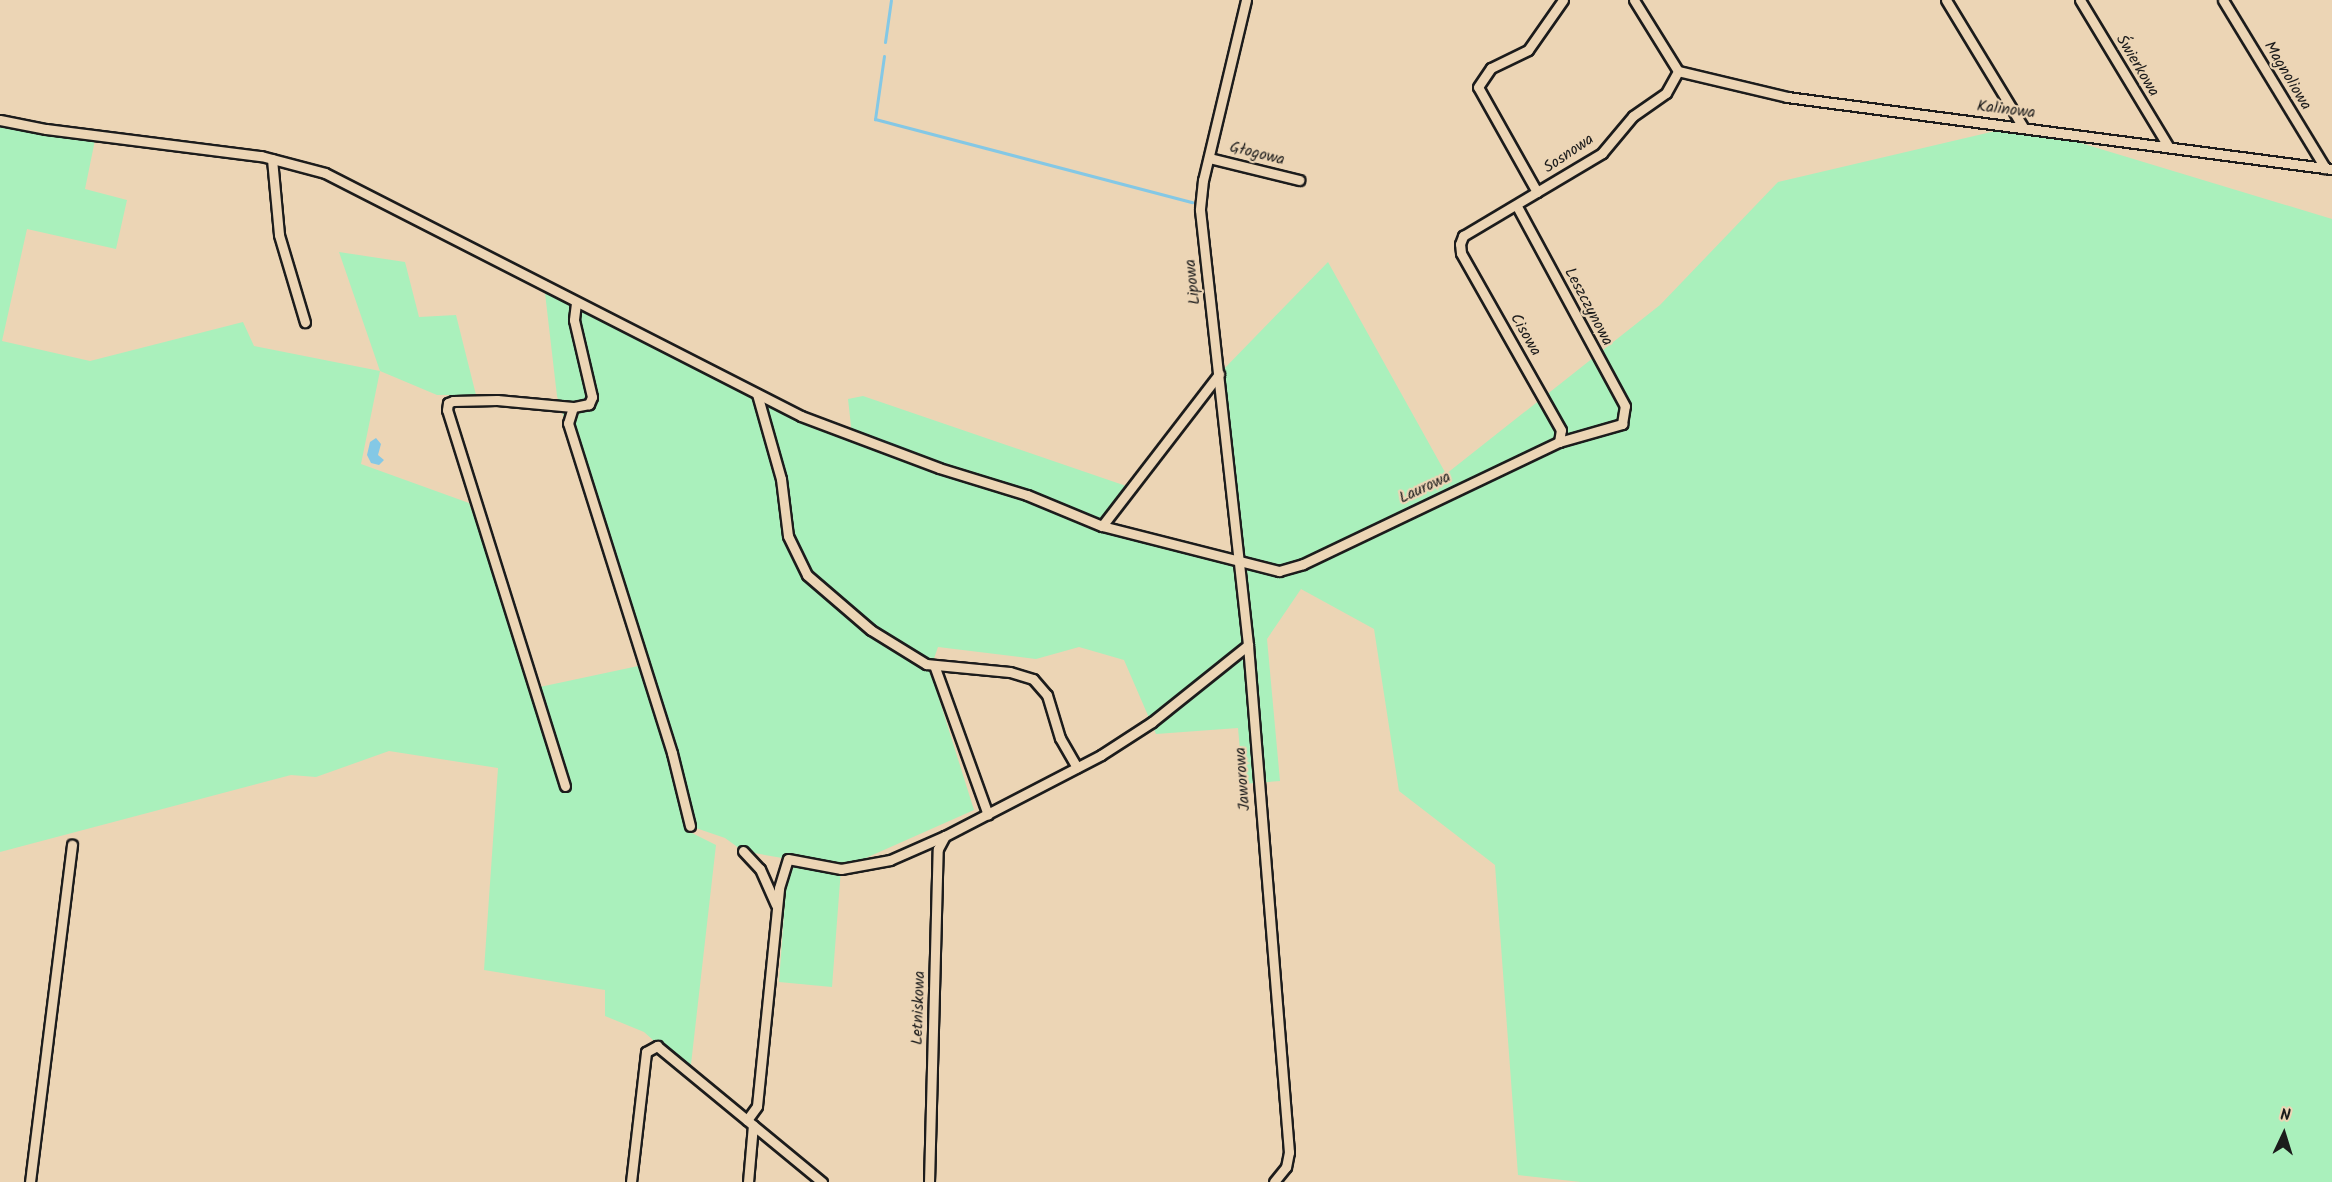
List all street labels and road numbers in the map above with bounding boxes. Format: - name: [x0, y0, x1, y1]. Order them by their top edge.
- street label: Świerkowa: [2111, 32, 2163, 100]
- street label: Magnoliowa: [2259, 38, 2315, 114]
- street label: Kalinowa: [1976, 97, 2036, 123]
- street label: Sosnowa: [1540, 130, 1598, 178]
- street label: Głogowa: [1228, 138, 1286, 170]
- street label: Lipowa: [1181, 258, 1205, 306]
- street label: Leszczynowa: [1559, 265, 1617, 349]
- street label: Cisowa: [1505, 310, 1545, 360]
- street label: Laurowa: [1396, 468, 1454, 508]
- street label: Jaworowa: [1231, 746, 1255, 812]
- street label: Letniskowa: [908, 971, 930, 1045]

